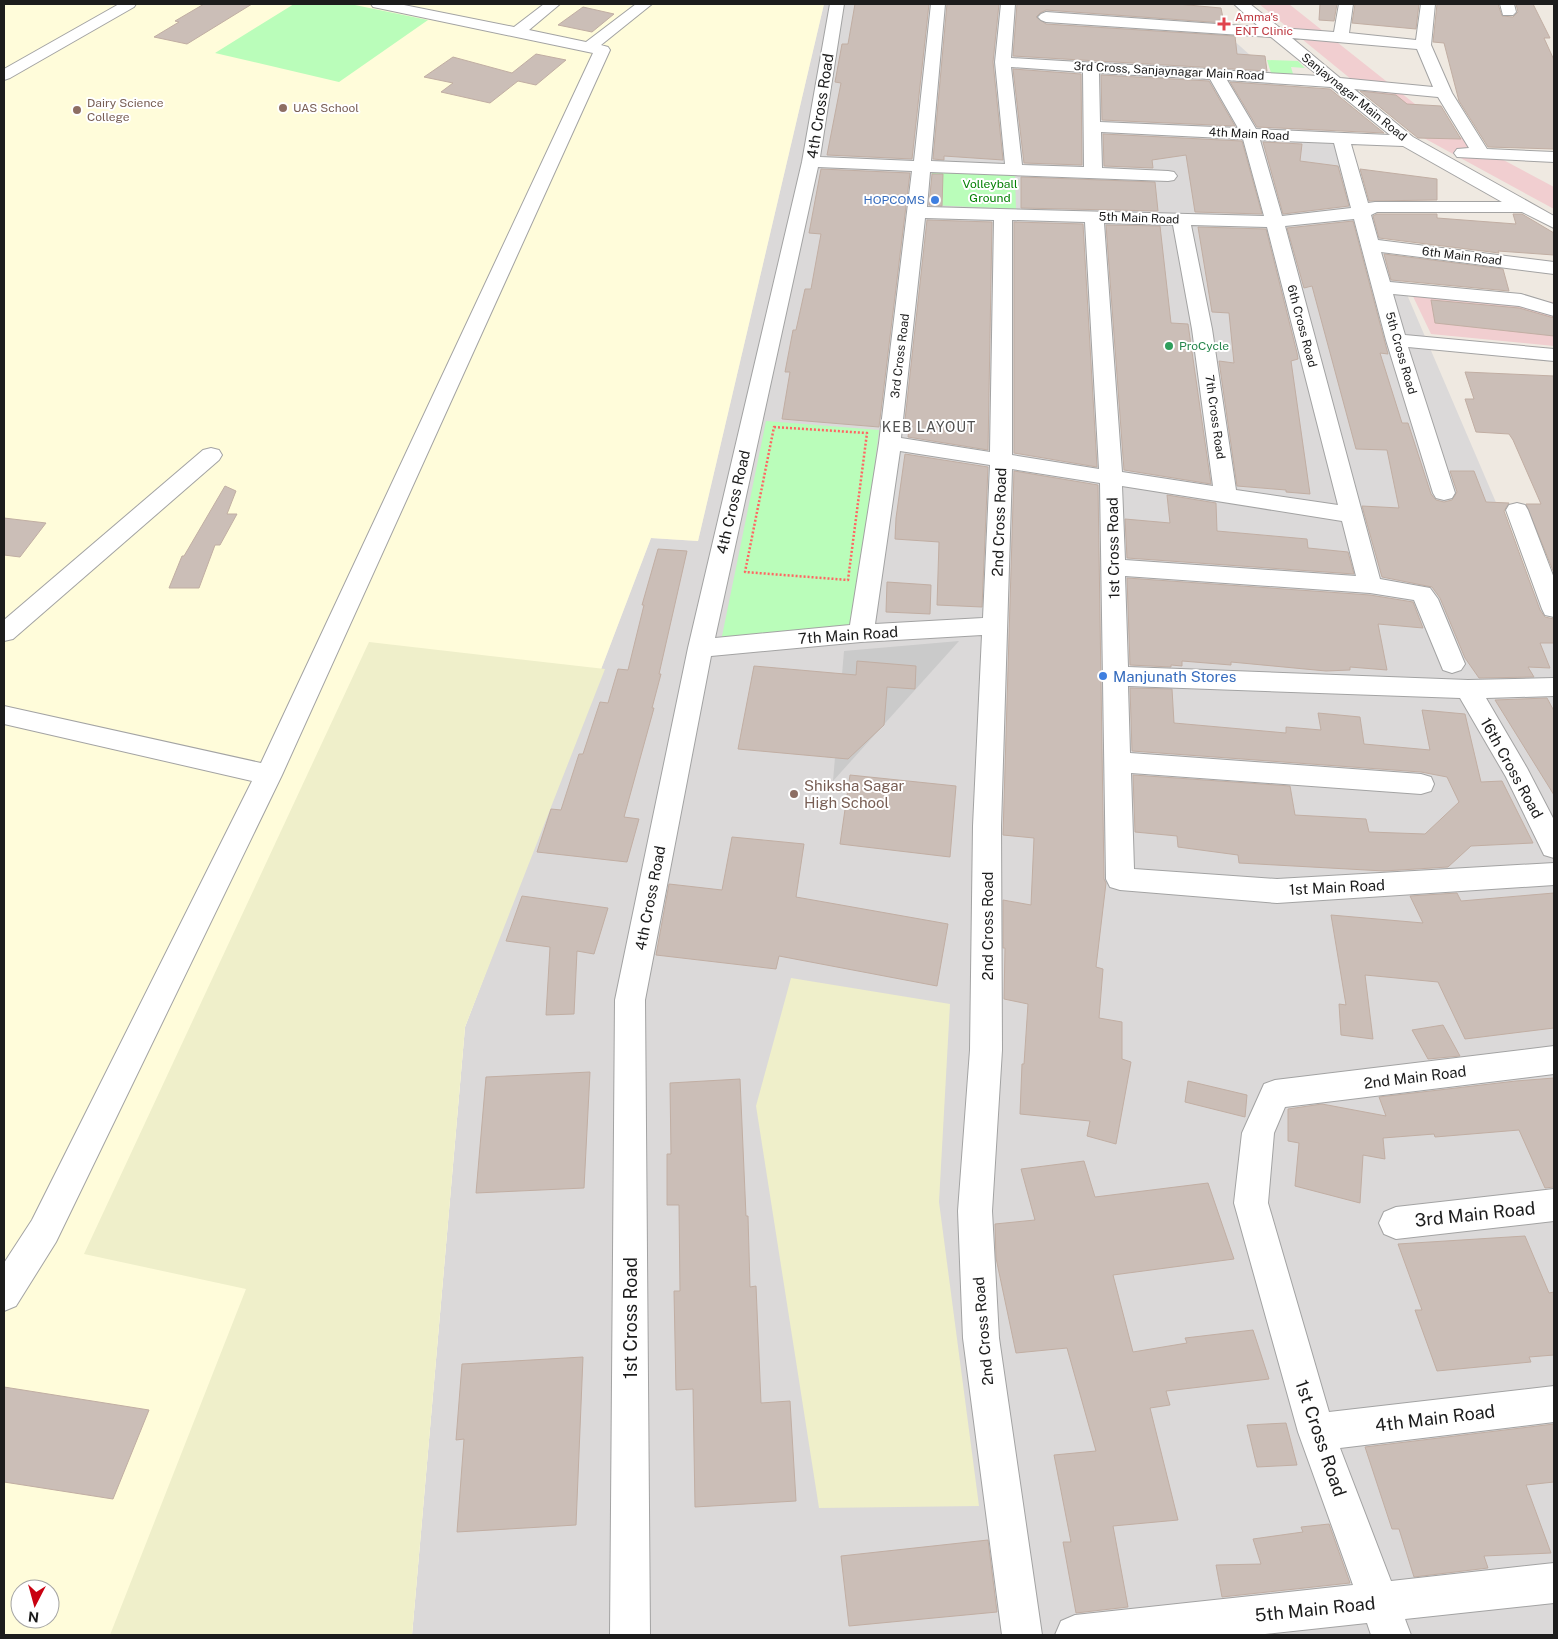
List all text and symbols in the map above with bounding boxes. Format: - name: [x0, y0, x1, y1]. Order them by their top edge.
- place label: Amma's ENT Clinic: [1235, 10, 1293, 38]
- marker: Amma's ENT Clinic: [1217, 17, 1231, 31]
- street label: Sanjaynagar Main Road: [1299, 50, 1409, 144]
- street label: 4th Cross Road: [803, 52, 837, 160]
- street label: 3rd Cross, Sanjaynagar Main Road: [1073, 59, 1265, 83]
- place label: Dairy Science College: [87, 96, 164, 124]
- place label: UAS School: [293, 101, 359, 115]
- marker: UAS School: [277, 102, 289, 114]
- marker: Dairy Science College: [71, 104, 83, 116]
- street label: 4th Main Road: [1208, 125, 1290, 143]
- park label: Volleyball Ground: [962, 177, 1018, 205]
- place label: HOPCOMS: [864, 193, 925, 207]
- marker: HOPCOMS: [929, 194, 941, 206]
- street label: 5th Main Road: [1098, 210, 1180, 226]
- street label: 6th Main Road: [1421, 244, 1503, 268]
- street label: 6th Cross Road: [1284, 283, 1320, 369]
- street label: 5th Cross Road: [1383, 310, 1419, 396]
- street label: 3rd Cross Road: [888, 313, 912, 399]
- place label: ProCycle: [1179, 339, 1229, 353]
- marker: ProCycle: [1163, 340, 1175, 352]
- street label: 7th Cross Road: [1202, 374, 1228, 460]
- district label: KEB LAYOUT: [882, 419, 976, 435]
- street label: 4th Cross Road: [713, 448, 753, 556]
- street label: 2nd Cross Road: [989, 467, 1009, 577]
- street label: 1st Cross Road: [1104, 497, 1122, 599]
- street label: 7th Main Road: [797, 623, 899, 647]
- place label: Manjunath Stores: [1113, 668, 1236, 685]
- marker: Manjunath Stores: [1097, 670, 1109, 682]
- street label: 16th Cross Road: [1477, 715, 1547, 821]
- place label: Shiksha Sagar High School: [804, 777, 905, 811]
- marker: Shiksha Sagar High School: [788, 788, 800, 800]
- street label: 4th Cross Road: [632, 844, 668, 952]
- street label: 2nd Cross Road: [979, 872, 996, 980]
- street label: 1st Main Road: [1289, 876, 1385, 898]
- street label: 2nd Main Road: [1363, 1062, 1467, 1092]
- street label: 3rd Main Road: [1414, 1197, 1536, 1231]
- street label: 1st Cross Road: [620, 1257, 641, 1379]
- street label: 2nd Cross Road: [970, 1276, 996, 1386]
- street label: 1st Cross Road: [1291, 1377, 1351, 1499]
- street label: 4th Main Road: [1374, 1400, 1496, 1436]
- north arrow: [10, 1579, 60, 1629]
- street label: 5th Main Road: [1254, 1592, 1376, 1626]
- text: N: [27, 1608, 40, 1625]

